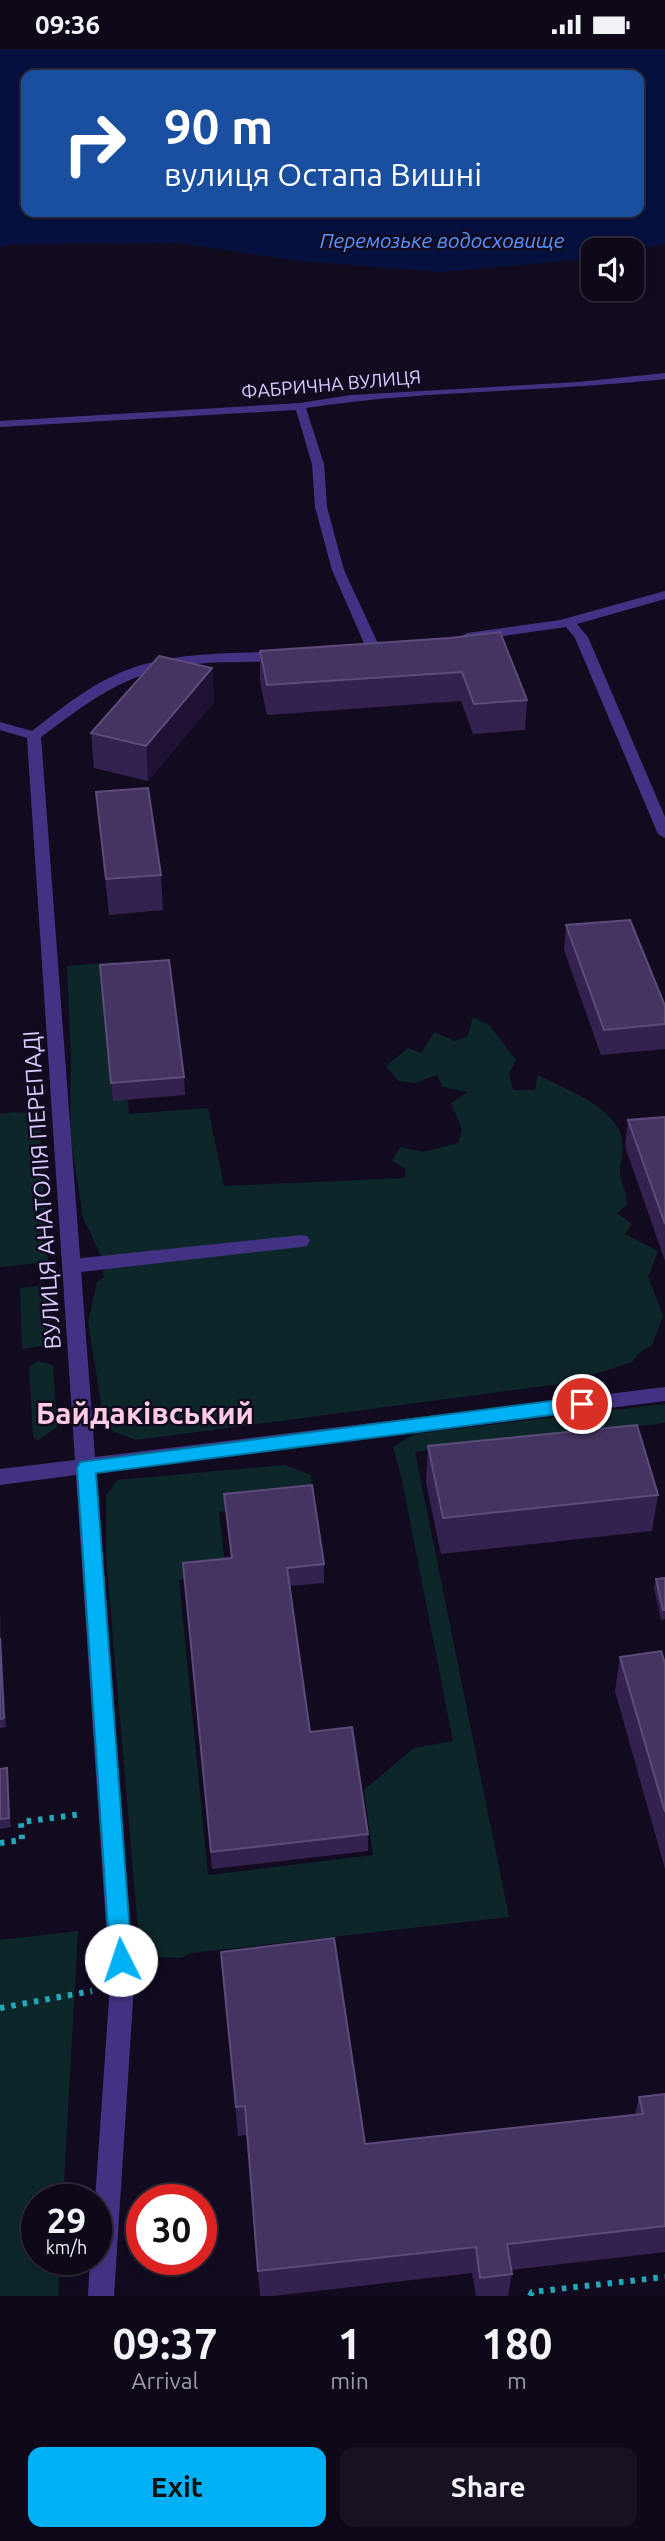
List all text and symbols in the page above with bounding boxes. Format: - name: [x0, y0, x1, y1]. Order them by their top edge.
- text: 09:36: [35, 10, 100, 39]
- icon: right: [49, 98, 140, 189]
- text: 90 m: [164, 98, 273, 153]
- text: вулиця Остапа Вишні: [164, 156, 482, 192]
- water label: Перемозьке водосховище: [320, 228, 565, 252]
- map controls: [581, 238, 644, 301]
- button: sound: [581, 238, 644, 301]
- street label: ФАБРИЧНА ВУЛИЦЯ: [240, 365, 422, 403]
- street label: ВУЛИЦЯ АНАТОЛІЯ ПЕРЕПАДІ: [18, 1030, 65, 1350]
- pin: [552, 1374, 612, 1434]
- icon: arrive: [563, 1385, 601, 1423]
- district label: Байдаківський: [36, 1396, 254, 1430]
- position arrow: [84, 1923, 158, 1997]
- speed limit sign: 30: [126, 2184, 217, 2275]
- text: 29: [47, 2200, 86, 2240]
- text: km/h: [46, 2237, 87, 2257]
- text: 09:37: [113, 2320, 218, 2367]
- text: 1: [338, 2320, 361, 2367]
- text: 180: [481, 2320, 552, 2367]
- text: Arrival: [132, 2368, 199, 2393]
- text: min: [330, 2368, 369, 2393]
- text: m: [507, 2368, 527, 2393]
- button: Exit: [28, 2447, 326, 2527]
- button: Share: [340, 2447, 637, 2527]

